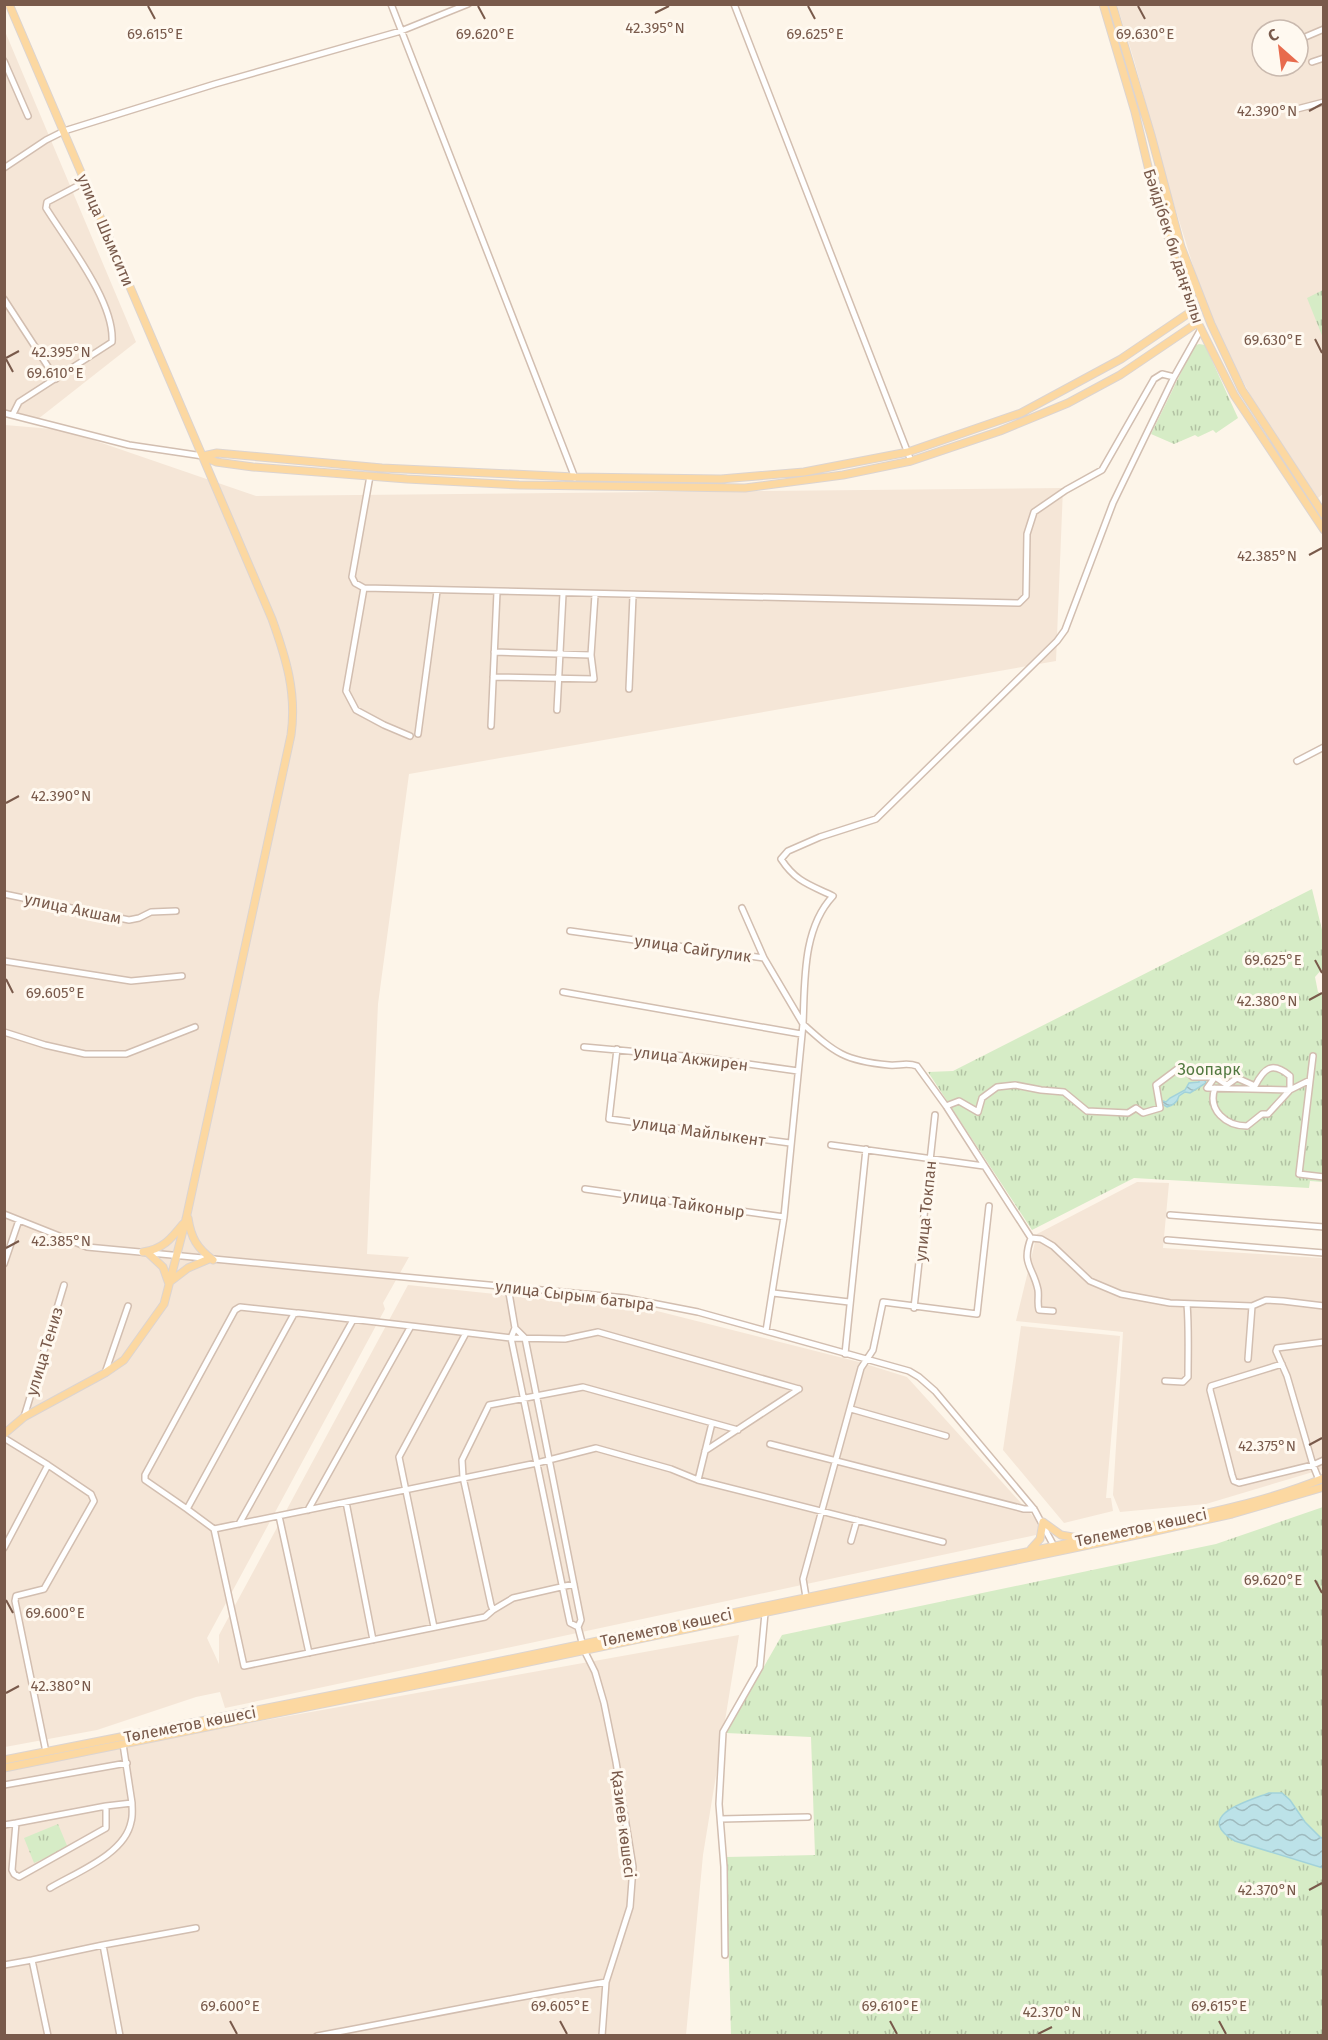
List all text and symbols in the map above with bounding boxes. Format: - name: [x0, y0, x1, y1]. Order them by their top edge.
- north arrow: [1250, 18, 1310, 78]
- text: 42.395°N: [625, 19, 685, 37]
- text: С: [1265, 24, 1282, 46]
- text: 69.615°E: [127, 25, 183, 43]
- text: 69.620°E: [456, 25, 514, 43]
- text: 69.625°E: [786, 25, 844, 43]
- text: 69.630°E: [1116, 25, 1174, 43]
- text: 42.390°N: [1237, 102, 1297, 120]
- street label: Бәйдібек би даңғылы: [1140, 166, 1208, 326]
- street label: улица Шымсити: [73, 171, 138, 289]
- text: 69.630°E: [1244, 331, 1302, 349]
- text: 42.395°N: [31, 343, 91, 361]
- text: 69.610°E: [26, 364, 84, 382]
- text: 42.385°N: [1237, 547, 1297, 565]
- text: 42.390°N: [31, 787, 91, 805]
- street label: улица Акшам: [23, 889, 123, 928]
- street label: улица Сайгулик: [633, 931, 753, 966]
- text: 69.625°E: [1244, 951, 1302, 969]
- text: 69.605°E: [26, 984, 84, 1002]
- text: 42.380°N: [1236, 992, 1298, 1010]
- street label: улица Акжирен: [633, 1042, 749, 1075]
- park label: Зоопарк: [1178, 1060, 1241, 1079]
- street label: улица Майлыкент: [631, 1113, 767, 1150]
- street label: улица Токпан: [911, 1160, 940, 1263]
- street label: улица Тайконыр: [622, 1186, 746, 1221]
- text: 42.385°N: [31, 1232, 91, 1250]
- street label: улица Сырым батыра: [494, 1276, 656, 1315]
- street label: улица Тениз: [22, 1304, 67, 1398]
- text: 42.375°N: [1238, 1437, 1296, 1455]
- street label: Төлеметов көшесі: [1074, 1504, 1209, 1551]
- text: 69.620°E: [1244, 1571, 1302, 1589]
- text: 69.600°E: [25, 1604, 85, 1622]
- street label: Төлеметов көшесі: [599, 1604, 734, 1651]
- text: 42.380°N: [30, 1677, 92, 1695]
- street label: Төлеметов көшесі: [122, 1702, 258, 1747]
- street label: Қазиев көшесі: [607, 1769, 640, 1879]
- text: 42.370°N: [1237, 1881, 1297, 1899]
- text: 69.600°E: [200, 1997, 260, 2015]
- text: 69.605°E: [531, 1997, 589, 2015]
- text: 69.610°E: [861, 1997, 919, 2015]
- text: 69.615°E: [1191, 1997, 1247, 2015]
- text: 42.370°N: [1022, 2003, 1082, 2021]

